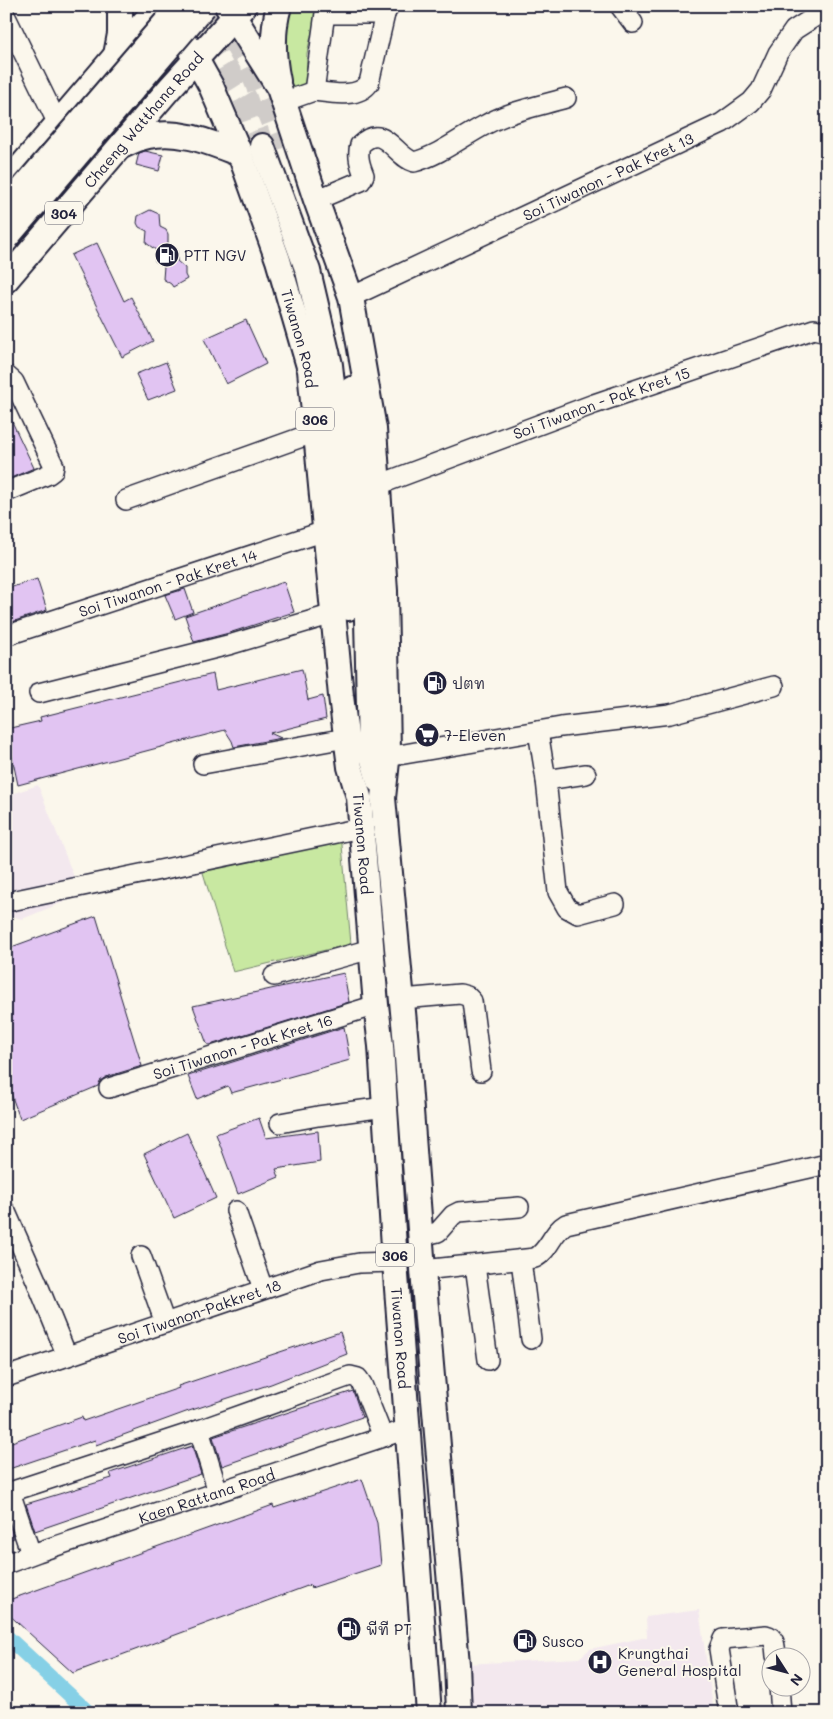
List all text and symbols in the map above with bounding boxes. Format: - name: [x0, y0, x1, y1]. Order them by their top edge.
- street label: Chaeng Watthana Road: [79, 48, 208, 192]
- street label: Soi Tiwanon - Pak Kret 13: [519, 128, 697, 225]
- road number: 304: [45, 202, 83, 224]
- fuel station icon: PTT NGV: [154, 242, 180, 268]
- place label: PTT NGV: [184, 245, 247, 265]
- street label: Tiwanon Road: [277, 287, 322, 389]
- street label: Soi Tiwanon - Pak Kret 15: [510, 362, 692, 444]
- road number: 306: [296, 408, 334, 430]
- street label: Soi Tiwanon - Pak Kret 14: [76, 544, 259, 621]
- fuel station icon: ปตท: [422, 670, 448, 696]
- place label: ปตท: [452, 673, 485, 693]
- supermarket icon: 7-Eleven: [414, 722, 440, 748]
- place label: 7-Eleven: [444, 725, 506, 745]
- street label: Tiwanon Road: [349, 792, 377, 895]
- street label: Soi Tiwanon - Pak Kret 16: [151, 1009, 335, 1084]
- road number: 306: [376, 1244, 414, 1266]
- street label: Soi Tiwanon-Pakkret 18: [115, 1274, 283, 1348]
- street label: Tiwanon Road: [387, 1287, 415, 1389]
- street label: Kaen Rattana Road: [136, 1464, 277, 1528]
- fuel station icon: พีที PT: [336, 1616, 362, 1642]
- place label: พีที PT: [366, 1619, 411, 1639]
- fuel station icon: Susco: [512, 1628, 538, 1654]
- place label: Susco: [542, 1631, 584, 1651]
- place label: Krungthai General Hospital: [618, 1643, 742, 1680]
- north arrow: [760, 1646, 810, 1696]
- hospital icon: Krungthai General Hospital: [587, 1649, 613, 1675]
- text: N: [786, 1670, 808, 1690]

